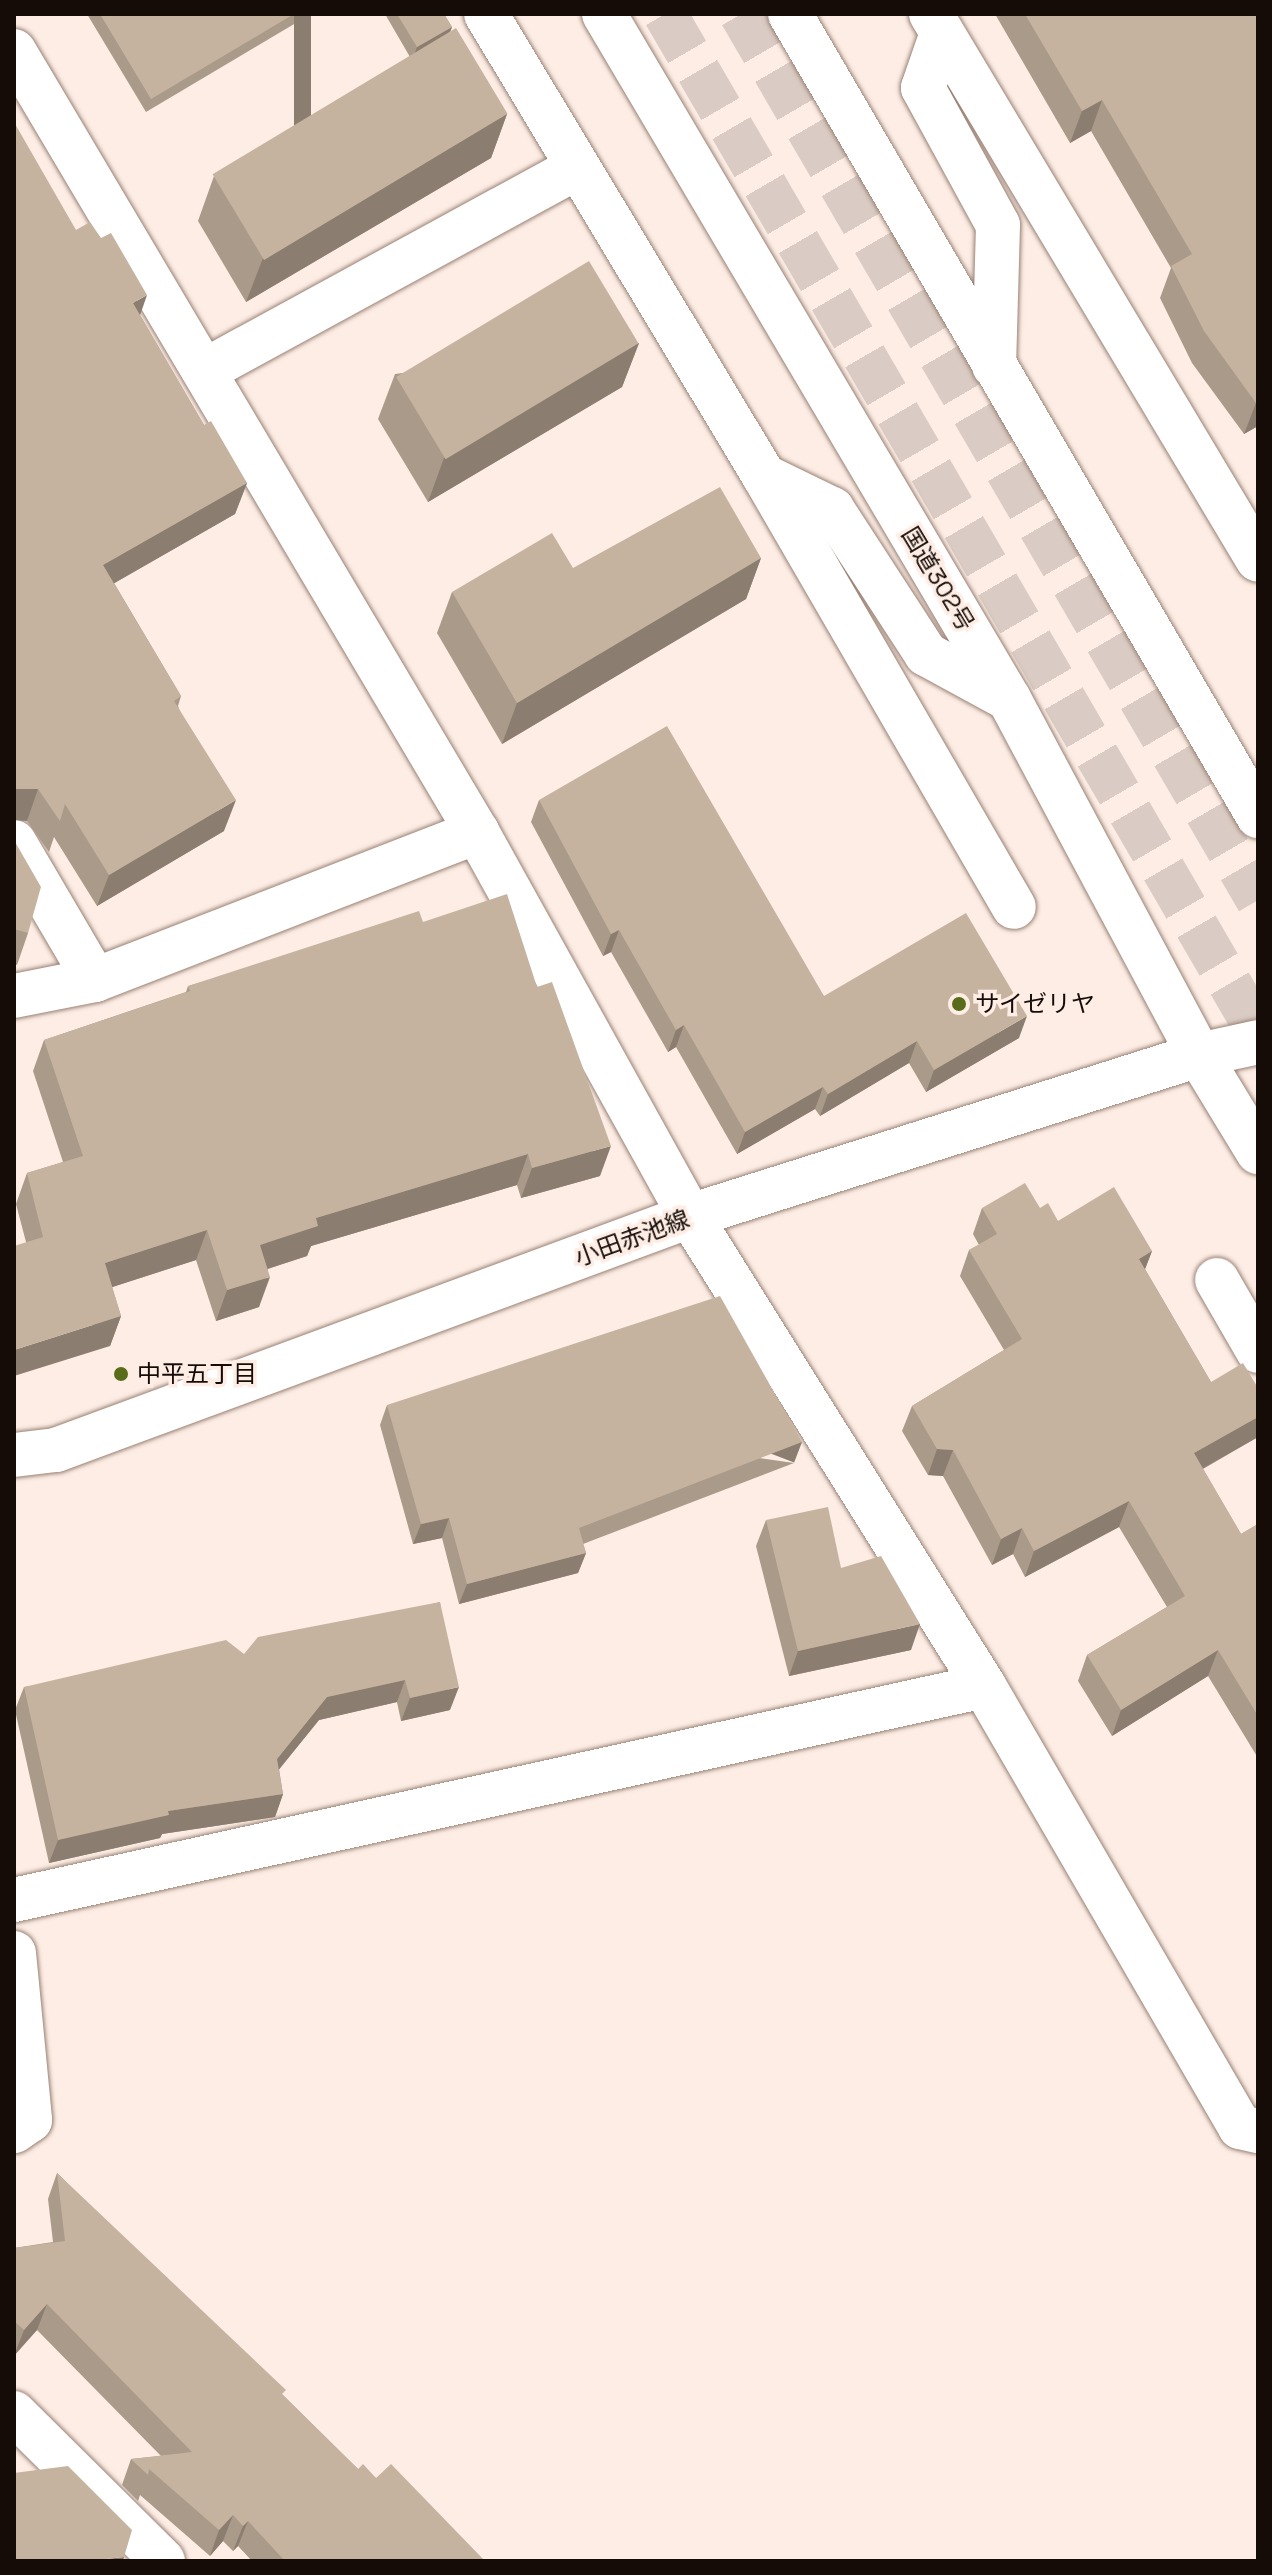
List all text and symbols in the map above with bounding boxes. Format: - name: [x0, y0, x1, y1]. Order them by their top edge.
- street label: 国道302号: [896, 522, 980, 636]
- place label: サイゼリヤ: [975, 990, 1095, 1018]
- marker: サイゼリヤ: [950, 995, 968, 1013]
- street label: 小田赤池線: [571, 1204, 693, 1272]
- place label: 中平五丁目: [137, 1360, 257, 1388]
- marker: 中平五丁目: [112, 1365, 130, 1383]

